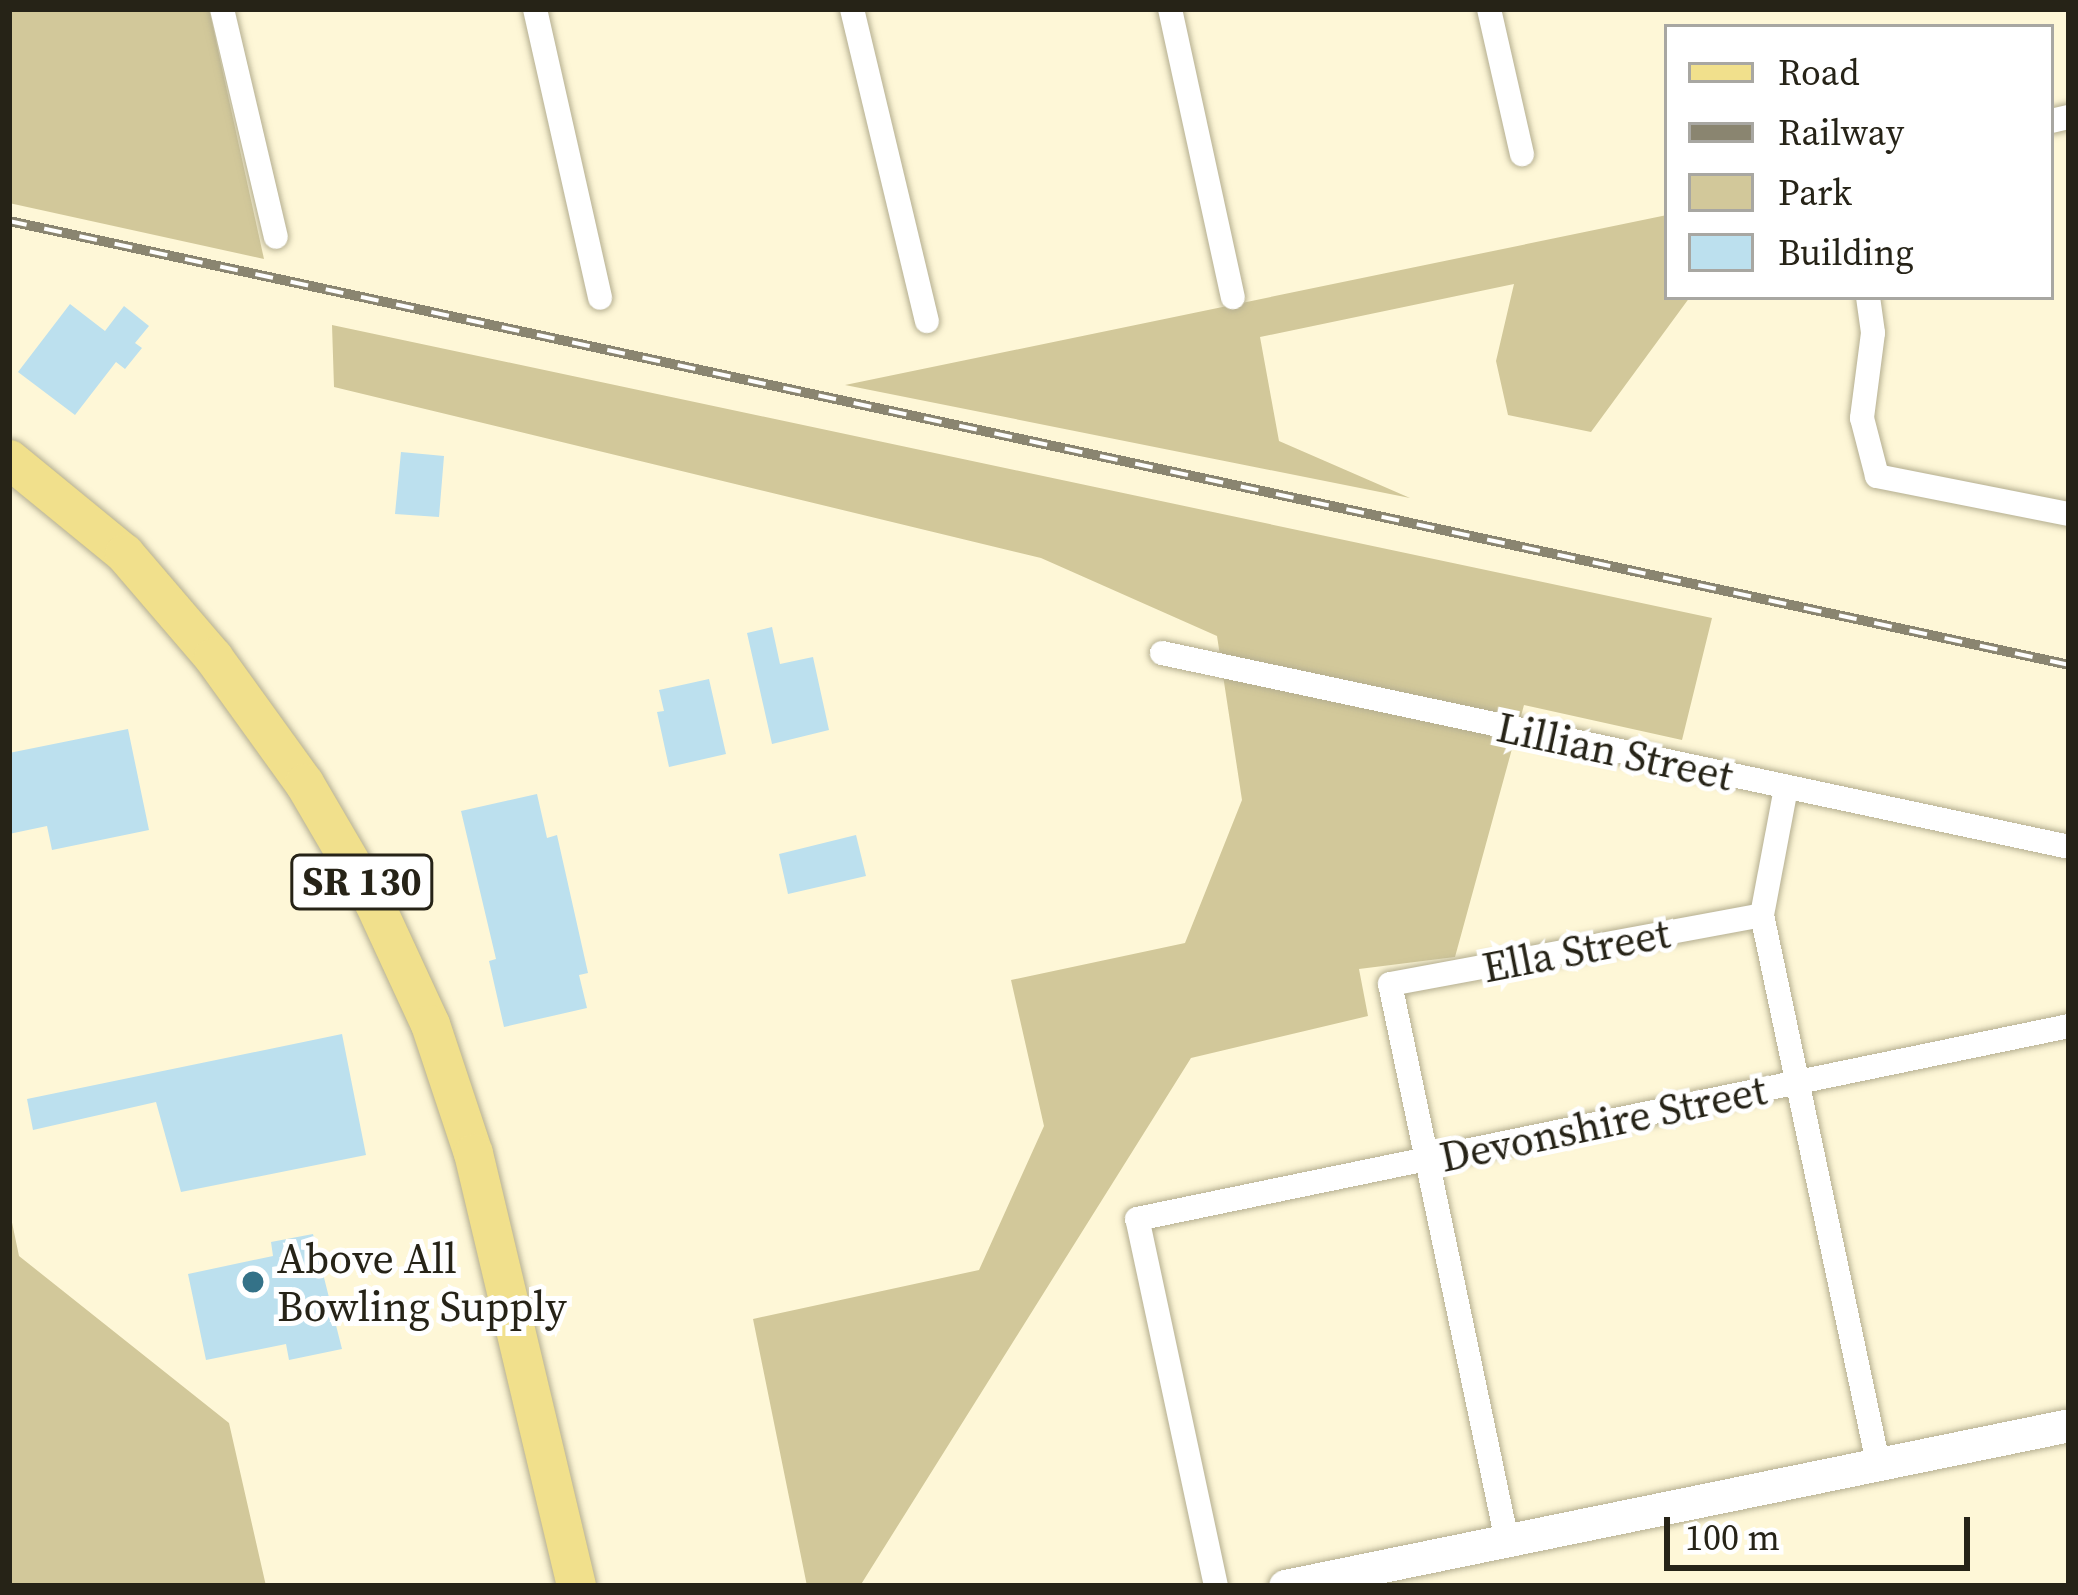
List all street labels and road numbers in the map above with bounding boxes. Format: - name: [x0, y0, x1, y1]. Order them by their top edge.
- street label: Lillian Street: [1492, 701, 1738, 801]
- road number: SR 130: [290, 849, 434, 915]
- street label: Ella Street: [1478, 907, 1674, 993]
- street label: Devonshire Street: [1435, 1064, 1771, 1182]

